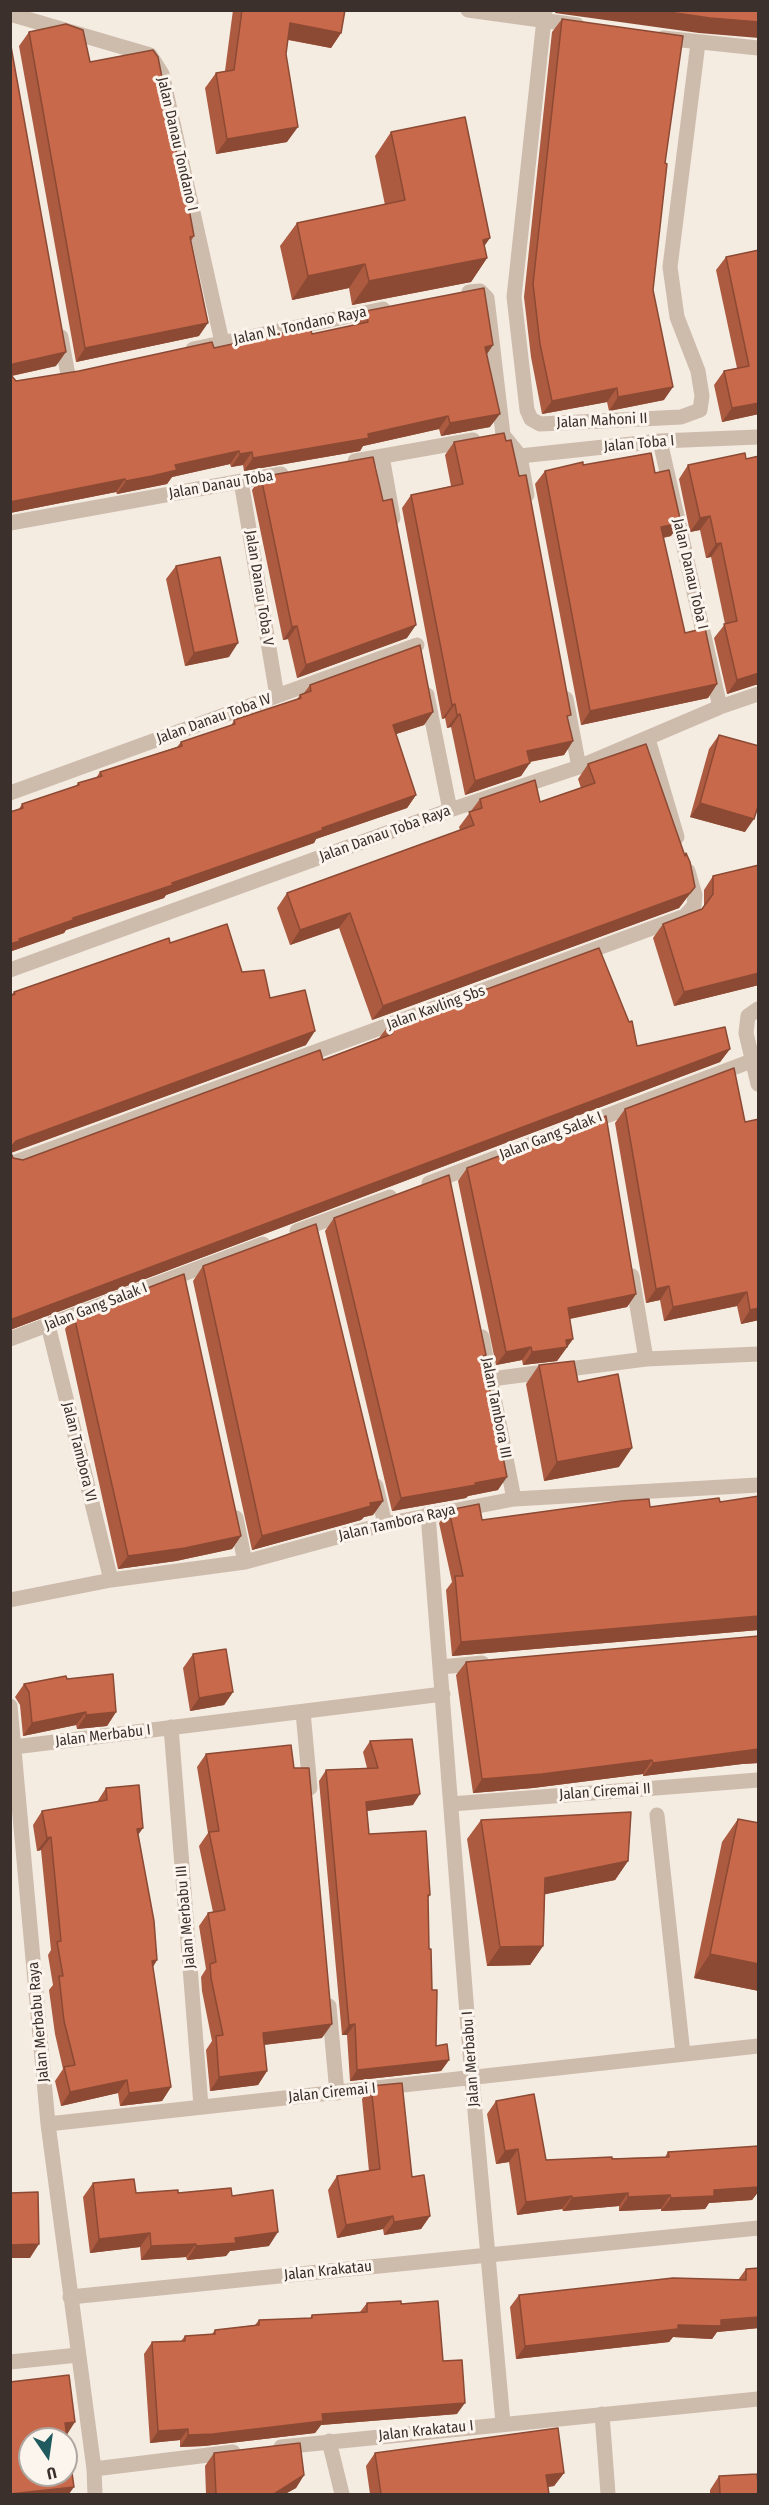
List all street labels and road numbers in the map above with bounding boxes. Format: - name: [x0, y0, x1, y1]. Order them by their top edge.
- street label: Jalan Danau Tondano I: [153, 75, 201, 213]
- street label: Jalan N. Tondano Raya: [232, 303, 368, 349]
- street label: Jalan Mahoni II: [556, 410, 648, 432]
- street label: Jalan Toba I: [603, 432, 675, 456]
- street label: Jalan Danau Toba: [167, 467, 275, 503]
- street label: Jalan Danau Toba I: [669, 517, 711, 631]
- street label: Jalan Danau Toba V: [241, 529, 277, 647]
- street label: Jalan Danau Toba IV: [154, 690, 274, 748]
- street label: Jalan Danau Toba Raya: [317, 802, 453, 866]
- street label: Jalan Kavling Sbs: [384, 982, 488, 1034]
- street label: Jalan Gang Salak I: [497, 1108, 605, 1164]
- street label: Jalan Gang Salak I: [42, 1279, 150, 1335]
- street label: Jalan Tambora III: [477, 1356, 515, 1460]
- street label: Jalan Tambora VI: [58, 1400, 100, 1504]
- street label: Jalan Tambora Raya: [337, 1501, 457, 1545]
- street label: Jalan Merbabu I: [54, 1721, 152, 1751]
- street label: Jalan Ciremai II: [559, 1780, 651, 1804]
- street label: Jalan Merbabu III: [173, 1865, 199, 1969]
- street label: Jalan Merbabu Raya: [25, 1961, 53, 2083]
- street label: Jalan Merbabu I: [459, 2011, 483, 2107]
- street label: Jalan Ciremai I: [287, 2079, 377, 2107]
- street label: Jalan Krakatau: [283, 2257, 373, 2285]
- street label: Jalan Krakatau I: [378, 2417, 474, 2445]

